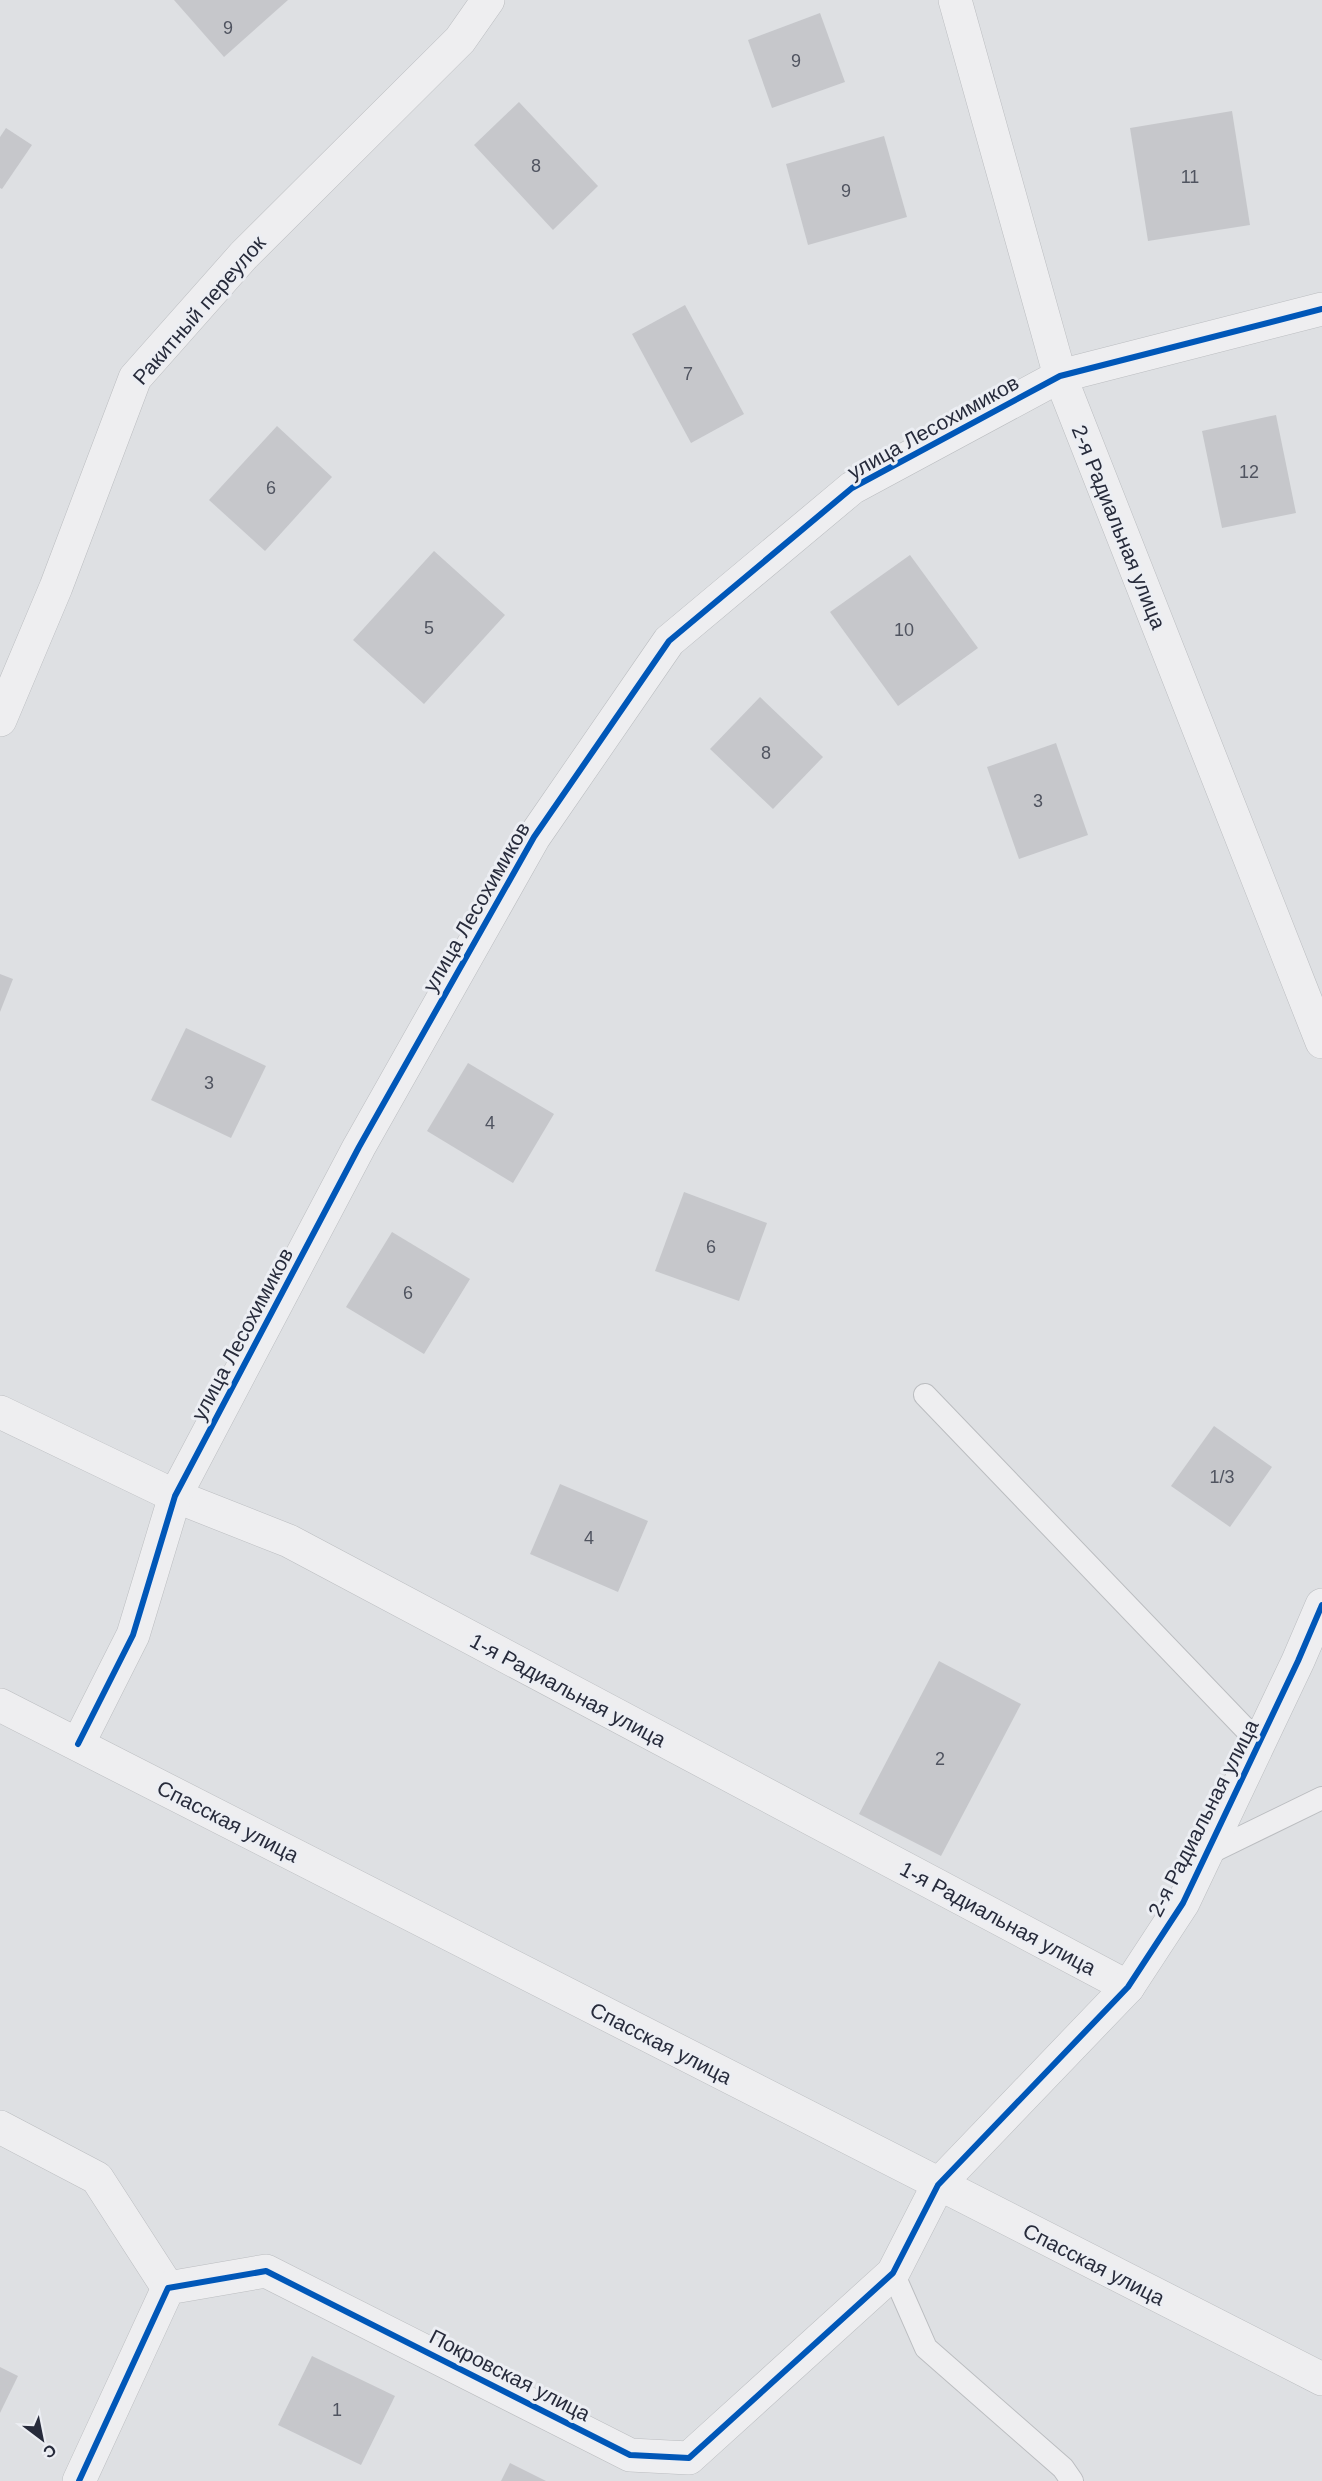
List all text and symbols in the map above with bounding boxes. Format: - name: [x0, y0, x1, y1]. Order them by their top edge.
- house number: 9: [223, 18, 233, 38]
- house number: 9: [791, 51, 801, 71]
- house number: 8: [531, 156, 541, 176]
- house number: 11: [1181, 167, 1199, 187]
- house number: 9: [841, 181, 851, 201]
- street label: Ракитный переулок: [128, 230, 270, 389]
- house number: 7: [683, 364, 693, 384]
- street label: улица Лесохимиков: [844, 370, 1022, 484]
- street label: 2-я Радиальная улица: [1068, 422, 1171, 633]
- house number: 12: [1239, 462, 1259, 482]
- house number: 6: [266, 478, 276, 498]
- house number: 5: [424, 618, 434, 638]
- house number: 10: [894, 620, 914, 640]
- house number: 8: [761, 743, 771, 763]
- house number: 3: [1033, 791, 1043, 811]
- street label: улица Лесохимиков: [418, 818, 534, 996]
- house number: 3: [204, 1073, 214, 1093]
- house number: 4: [485, 1113, 495, 1133]
- house number: 6: [706, 1237, 716, 1257]
- street label: улица Лесохимиков: [187, 1244, 297, 1424]
- house number: 6: [403, 1283, 413, 1303]
- house number: 1/3: [1209, 1467, 1235, 1487]
- house number: 4: [584, 1528, 594, 1548]
- street label: 1-я Радиальная улица: [466, 1629, 670, 1751]
- street label: 2-я Радиальная улица: [1143, 1715, 1263, 1920]
- house number: 2: [935, 1749, 945, 1769]
- street label: Спасская улица: [154, 1775, 303, 1867]
- street label: 1-я Радиальная улица: [896, 1857, 1100, 1979]
- street label: Спасская улица: [587, 1997, 736, 2089]
- street label: Спасская улица: [1020, 2218, 1169, 2310]
- street label: Покровская улица: [426, 2325, 594, 2426]
- house number: 1: [332, 2400, 342, 2420]
- north arrow: [12, 2409, 72, 2469]
- text: С: [40, 2441, 59, 2462]

